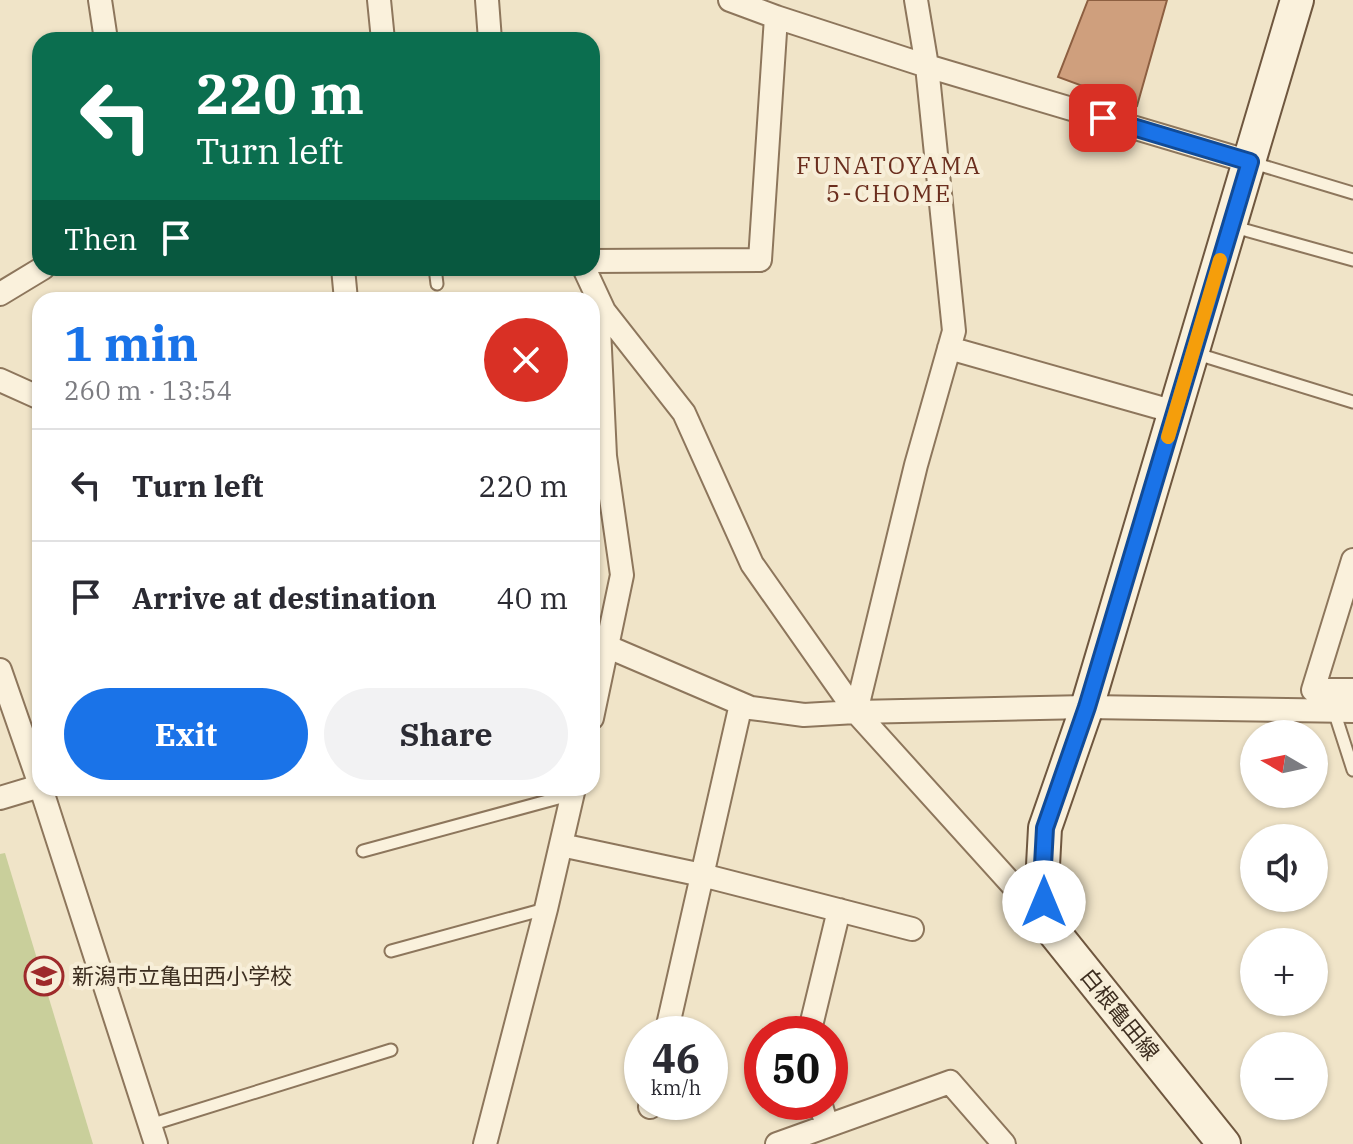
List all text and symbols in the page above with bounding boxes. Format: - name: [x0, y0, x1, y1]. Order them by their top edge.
- text: 220 m: [196, 57, 364, 129]
- icon: left: [64, 64, 168, 168]
- pin: [1069, 84, 1137, 152]
- icon: arrive: [1081, 96, 1125, 140]
- text: Turn left: [196, 127, 343, 174]
- district label: FUNATOYAMA 5-CHOME: [796, 149, 982, 209]
- icon: arrive: [154, 216, 198, 260]
- text: Then: [64, 219, 138, 258]
- text: 1 min: [64, 312, 198, 374]
- button: close: [484, 318, 568, 402]
- text: 260 m · 13:54: [64, 373, 232, 407]
- icon: left: [64, 463, 108, 507]
- text: Turn left: [132, 466, 264, 505]
- text: 220 m: [478, 466, 568, 505]
- icon: arrive: [64, 575, 108, 619]
- text: Arrive at destination: [132, 578, 437, 617]
- text: 40 m: [496, 578, 568, 617]
- button: Exit: [64, 688, 308, 780]
- button: Share: [324, 688, 568, 780]
- north arrow: [1240, 720, 1328, 808]
- map controls: [1240, 720, 1328, 1120]
- button: sound: [1240, 824, 1328, 912]
- position arrow: [1002, 860, 1086, 944]
- button: +: [1240, 928, 1328, 1016]
- school or university icon: 新潟市立亀田西小学校: [23, 955, 65, 997]
- place label: 新潟市立亀田西小学校: [72, 961, 292, 990]
- street label: 白根亀田線: [1075, 962, 1166, 1066]
- speed limit sign: 50: [744, 1016, 848, 1120]
- text: 46: [652, 1032, 700, 1084]
- button: −: [1240, 1032, 1328, 1120]
- text: km/h: [651, 1074, 701, 1101]

